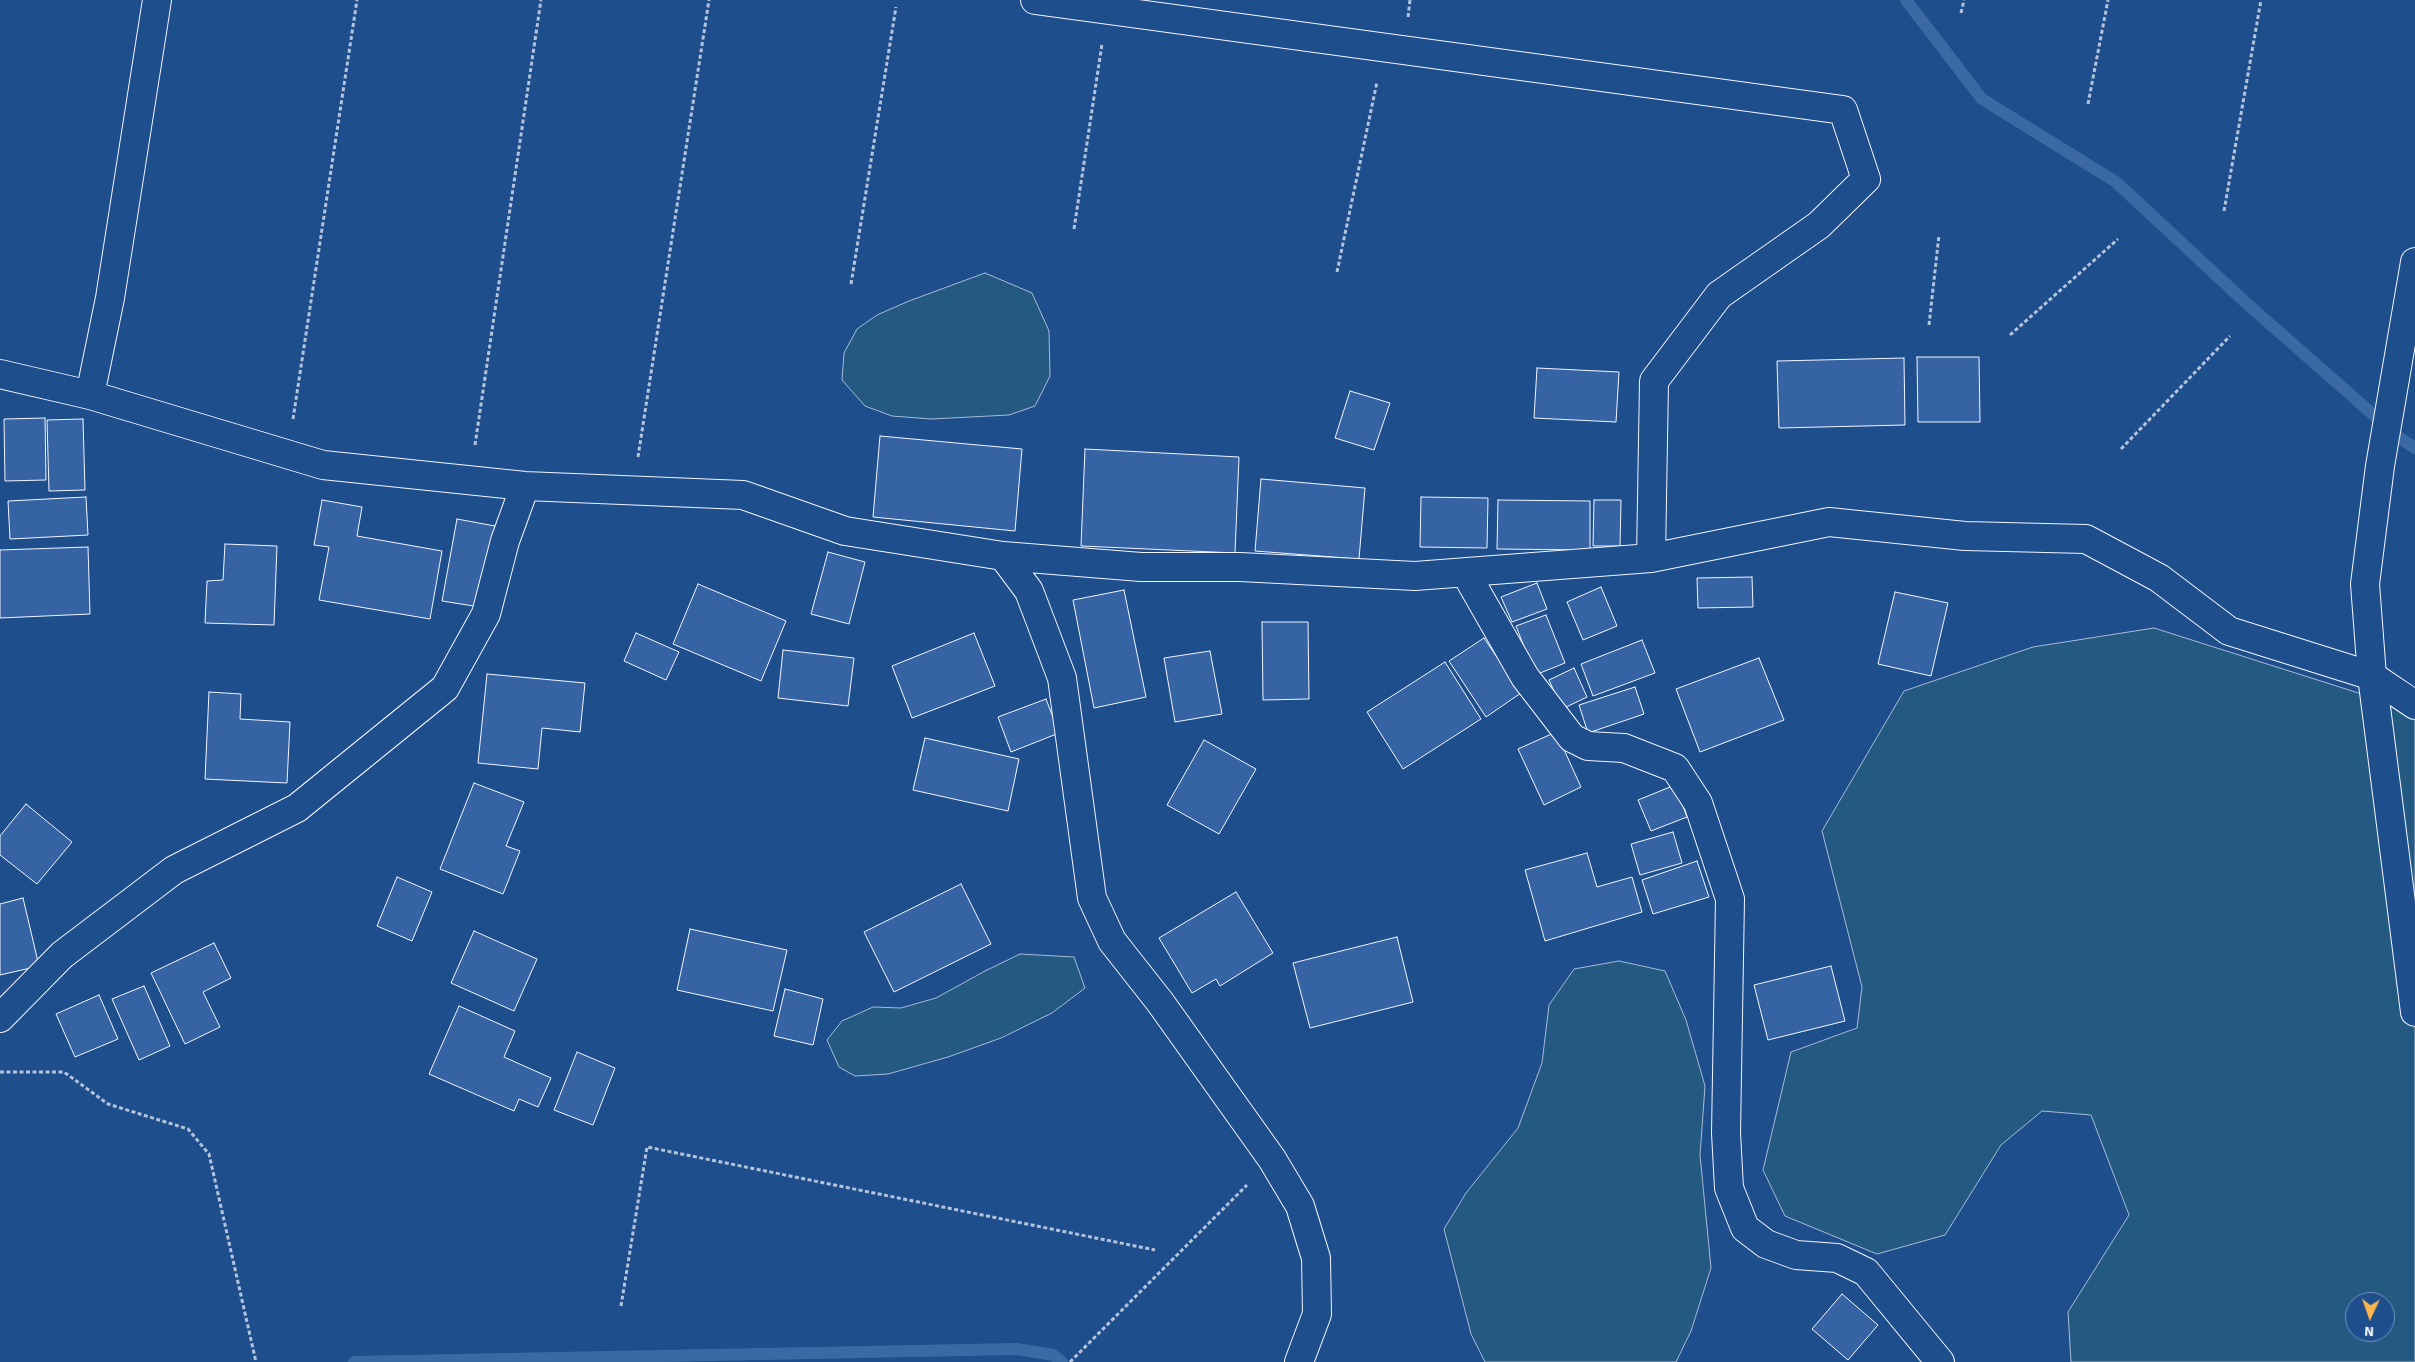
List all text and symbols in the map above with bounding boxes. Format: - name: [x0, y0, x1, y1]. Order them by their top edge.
- north arrow: [2345, 1292, 2395, 1342]
- text: N: [2364, 1323, 2375, 1340]

